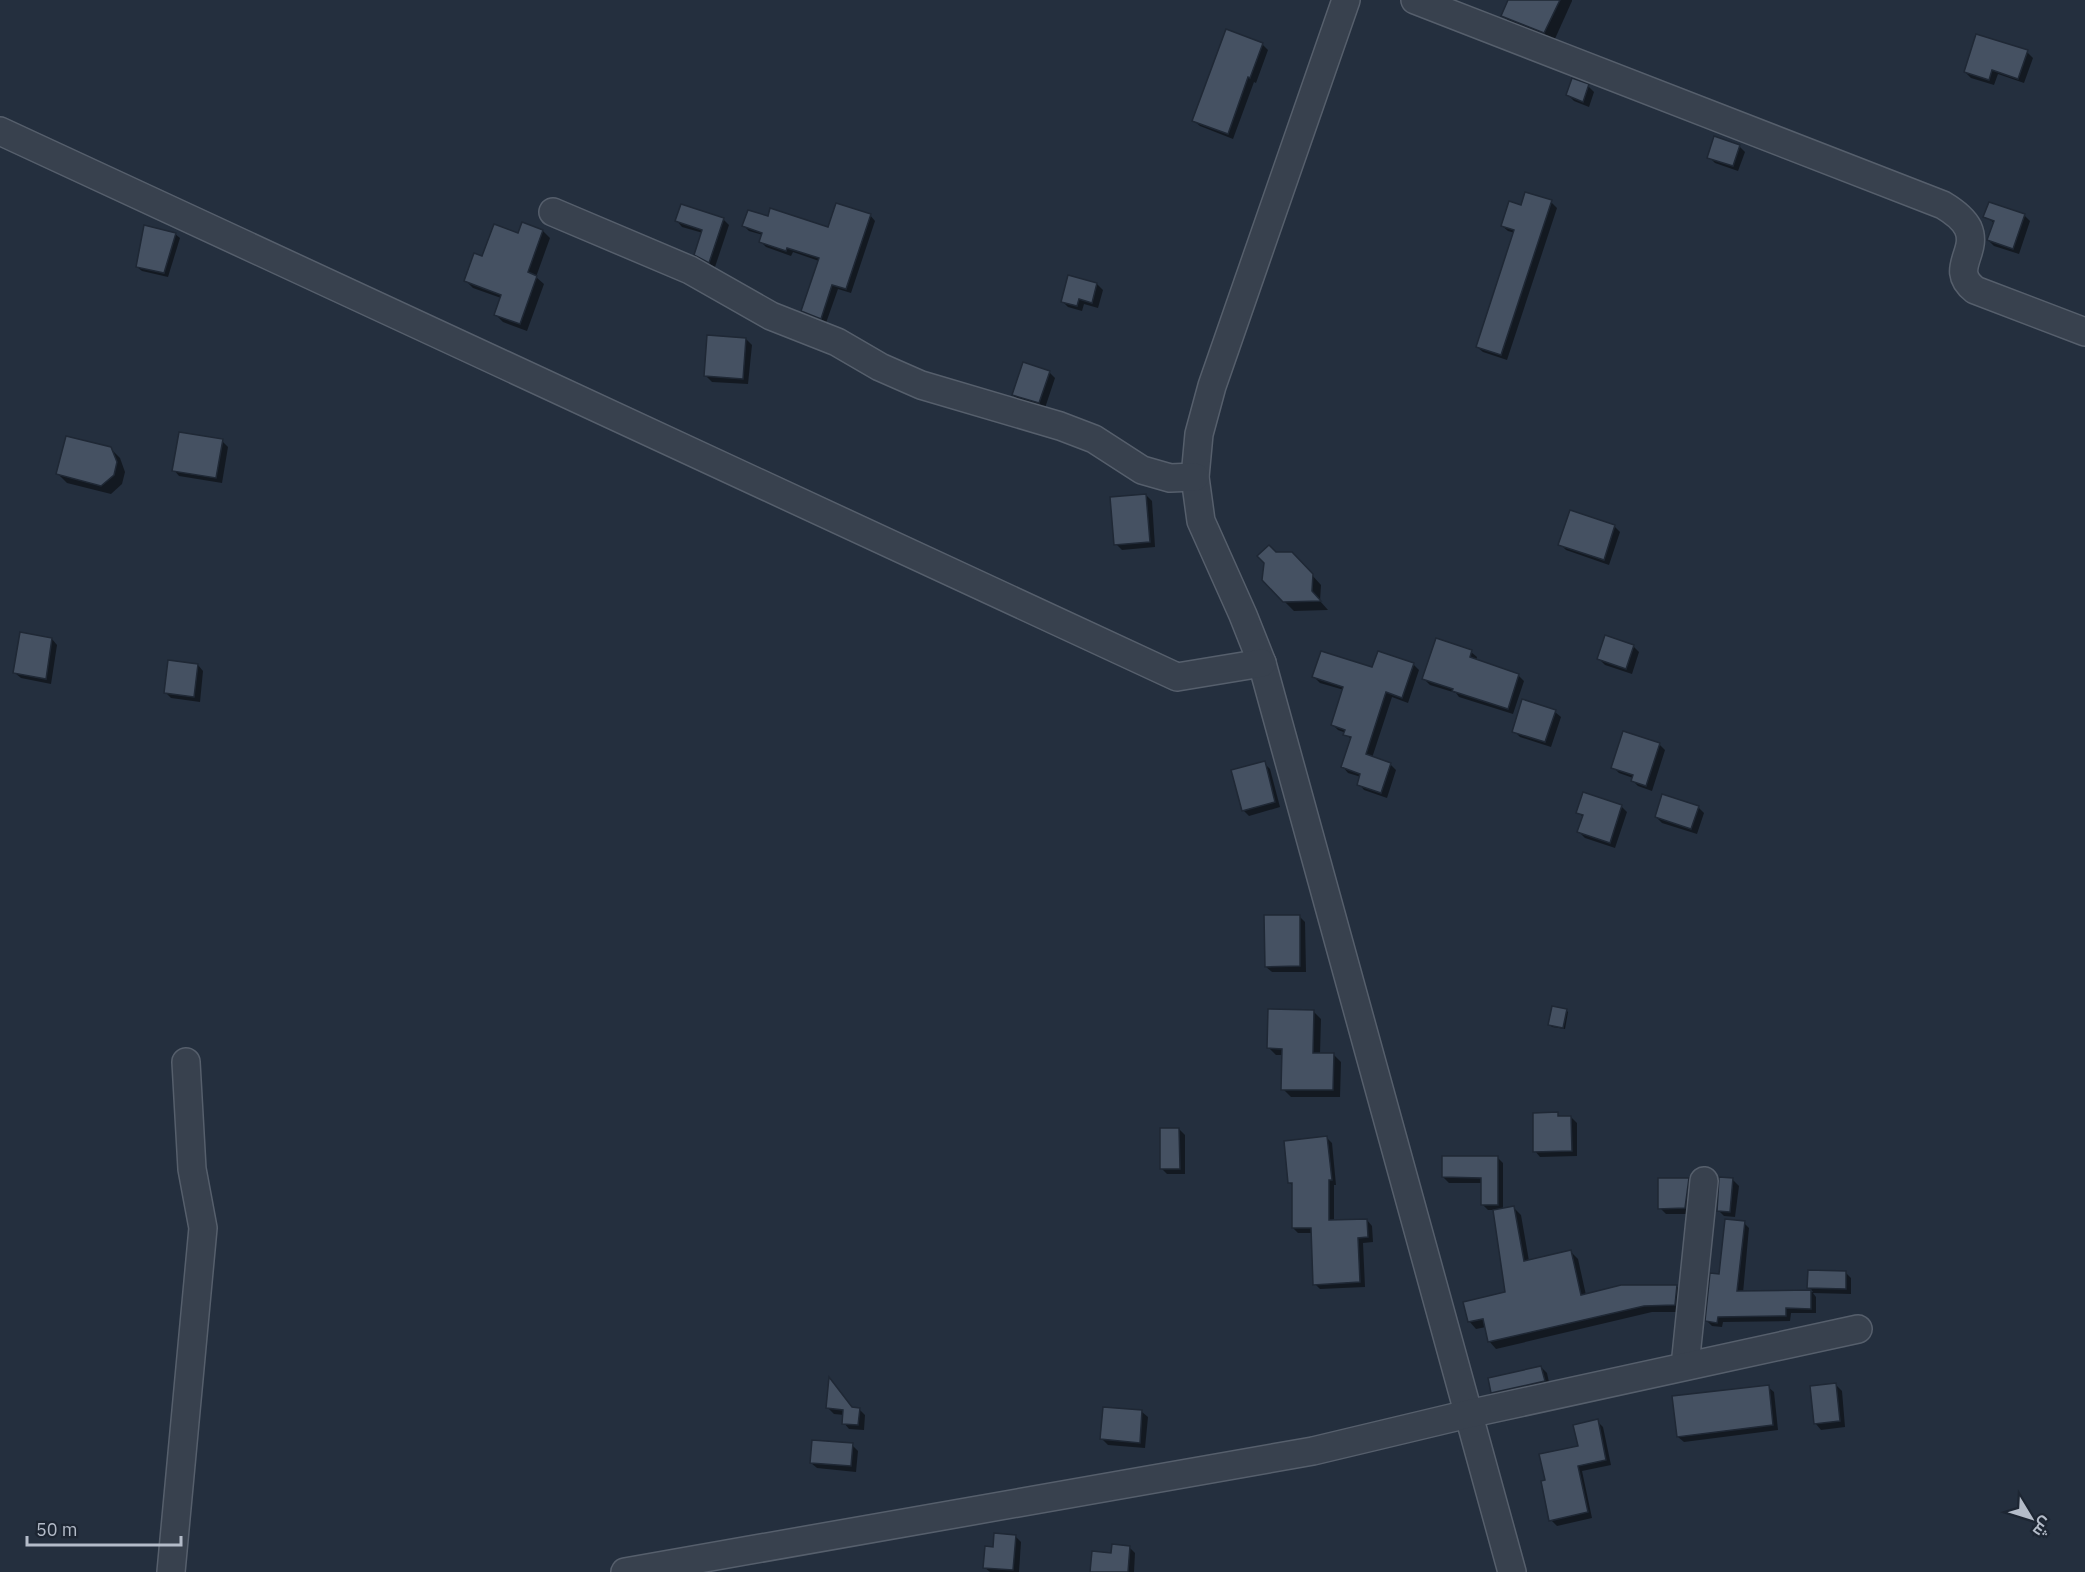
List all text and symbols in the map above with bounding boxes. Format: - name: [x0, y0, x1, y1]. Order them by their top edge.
- north arrow: [2001, 1488, 2061, 1548]
- scale bar: [27, 1509, 182, 1547]
- text: ش: [2029, 1513, 2057, 1541]
- text: 50 m: [36, 1518, 78, 1541]

